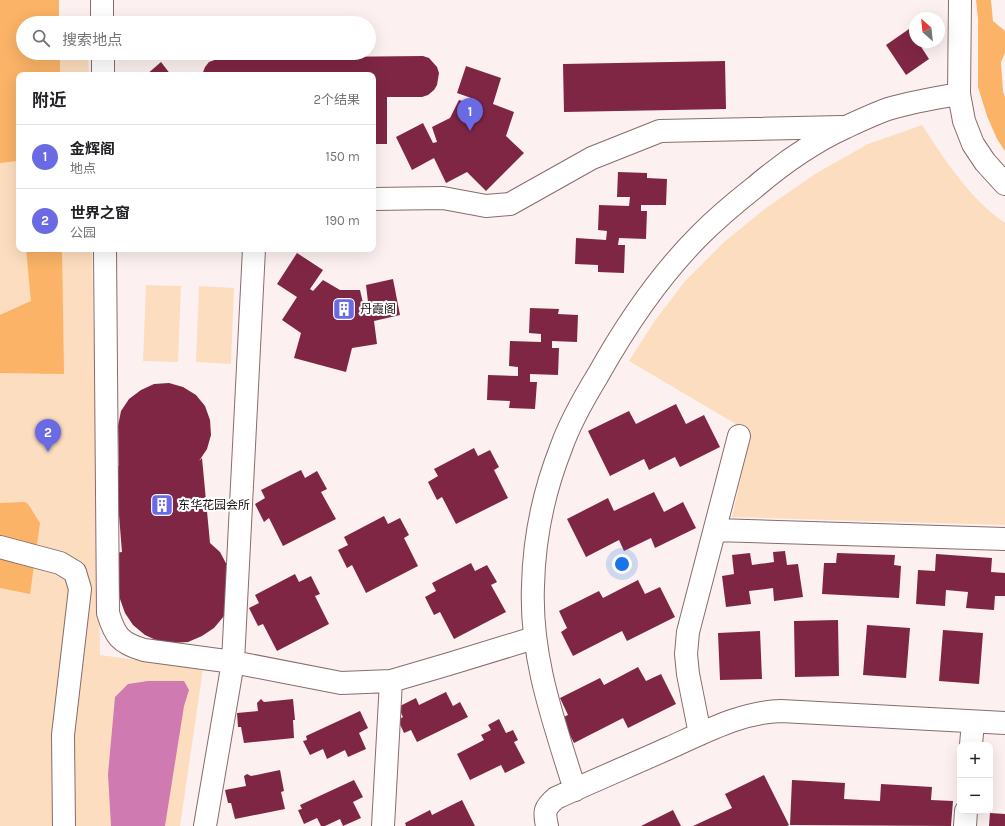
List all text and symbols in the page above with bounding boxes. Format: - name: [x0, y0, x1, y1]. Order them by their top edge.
- north arrow: [909, 12, 945, 48]
- search box: [16, 16, 376, 60]
- icon: search: [30, 27, 52, 49]
- text: 搜索地点: [62, 31, 122, 49]
- text: 附近: [32, 90, 66, 110]
- text: 2个结果: [313, 92, 360, 107]
- pin: 1: [457, 98, 483, 131]
- text: 金辉阁: [70, 140, 115, 158]
- text: 1: [43, 149, 47, 164]
- text: 150 m: [325, 149, 360, 164]
- text: 地点: [70, 161, 96, 176]
- text: 世界之窗: [70, 204, 130, 222]
- text: 2: [41, 213, 49, 228]
- text: 190 m: [325, 213, 360, 228]
- text: 公园: [70, 225, 96, 240]
- building icon: 丹霞阁: [331, 296, 357, 322]
- place label: 丹霞阁: [360, 302, 396, 316]
- pin: 2: [35, 419, 61, 452]
- building icon: 东华花园会所: [149, 492, 175, 518]
- place label: 东华花园会所: [178, 498, 250, 512]
- your location: [612, 554, 632, 574]
- map controls: [957, 742, 993, 814]
- button: +: [957, 742, 993, 778]
- button: −: [957, 778, 993, 814]

